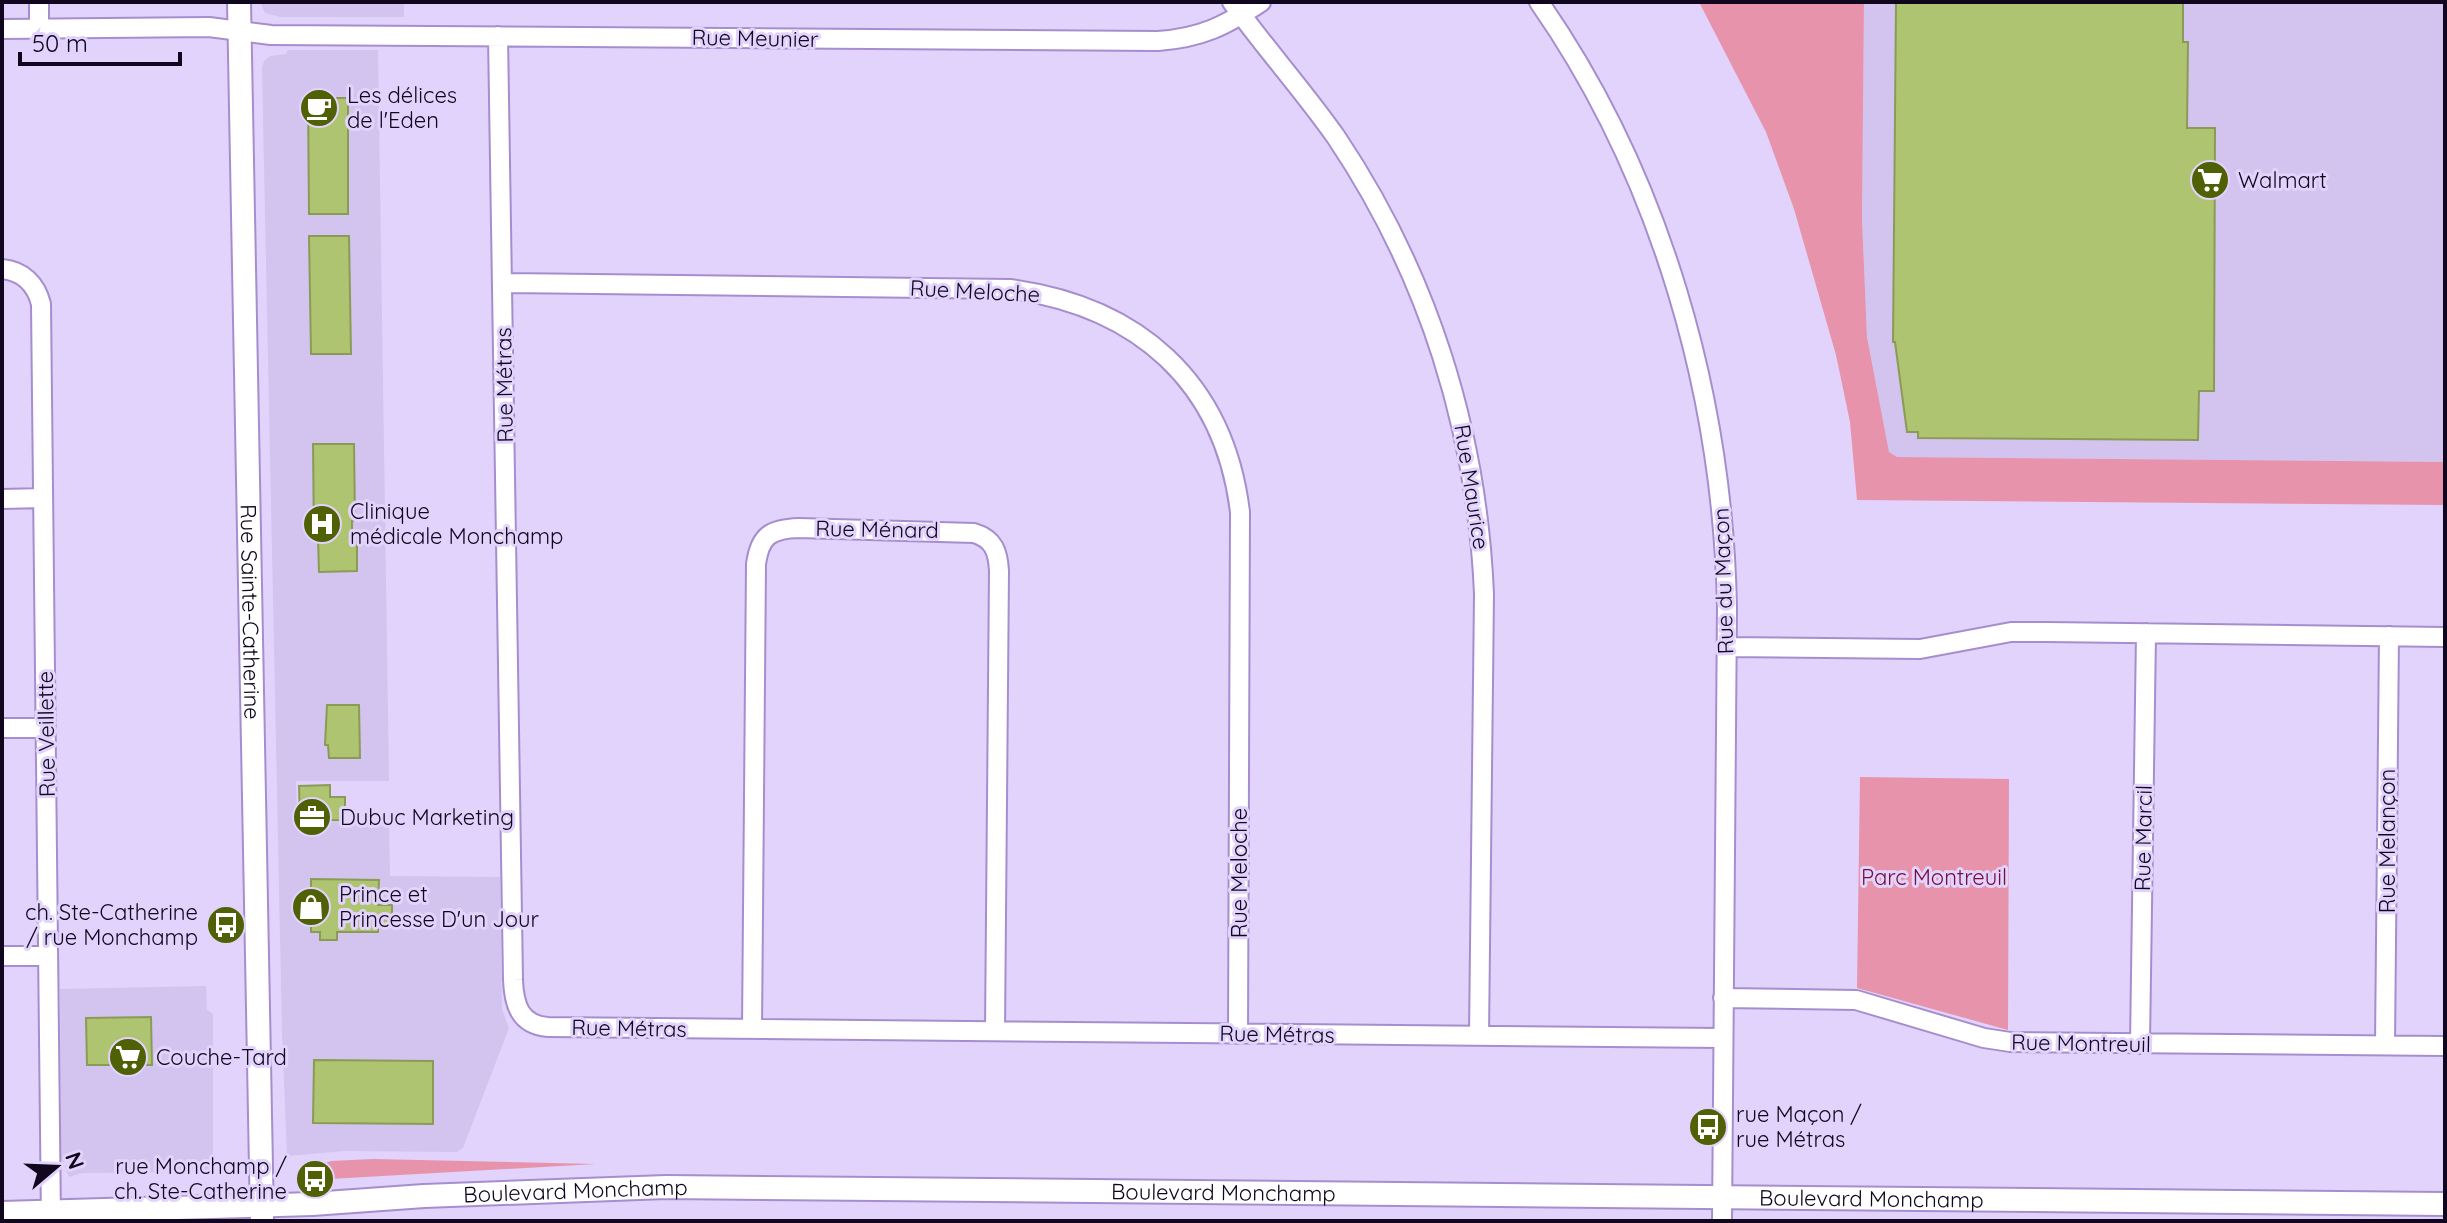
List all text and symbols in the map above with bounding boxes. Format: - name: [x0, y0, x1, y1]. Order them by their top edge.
- scale bar: [20, 16, 180, 66]
- street label: Rue Meunier: [691, 23, 819, 53]
- text: 50 m: [32, 28, 88, 58]
- place label: Les délices de l'Eden: [347, 81, 457, 134]
- cafe icon: Les délices de l'Eden: [298, 87, 340, 129]
- supermarket icon: Walmart: [2189, 159, 2231, 201]
- place label: Walmart: [2238, 166, 2327, 194]
- street label: Rue Meloche: [909, 274, 1041, 308]
- street label: Rue Métras: [489, 327, 519, 443]
- street label: Rue Maurice: [1448, 422, 1496, 552]
- place label: Clinique médicale Monchamp: [350, 497, 563, 550]
- hospital icon: Clinique médicale Monchamp: [301, 503, 343, 545]
- street label: Rue Sainte-Catherine: [234, 504, 267, 720]
- street label: Rue du Maçon: [1706, 507, 1740, 655]
- street label: Rue Ménard: [815, 514, 939, 544]
- street label: Rue Veillette: [31, 671, 61, 797]
- street label: Rue Melançon: [2373, 769, 2401, 913]
- street label: Rue Marcil: [2128, 785, 2158, 891]
- office icon: Dubuc Marketing: [291, 796, 333, 838]
- place label: Dubuc Marketing: [340, 803, 514, 831]
- street label: Rue Meloche: [1225, 808, 1253, 938]
- park label: Parc Montreuil: [1861, 863, 2007, 891]
- place label: Prince et Princesse D'un Jour: [339, 880, 540, 933]
- shop icon: Prince et Princesse D'un Jour: [290, 886, 332, 928]
- place label: ch. Ste-Catherine / rue Monchamp: [25, 898, 198, 951]
- bus stop icon: ch. Ste-Catherine / rue Monchamp: [205, 904, 247, 946]
- street label: Rue Métras: [571, 1013, 687, 1043]
- street label: Rue Métras: [1219, 1019, 1335, 1049]
- street label: Rue Montreuil: [2011, 1028, 2151, 1058]
- supermarket icon: Couche-Tard: [107, 1036, 149, 1078]
- place label: Couche-Tard: [156, 1043, 287, 1071]
- place label: rue Maçon / rue Métras: [1736, 1100, 1862, 1153]
- bus stop icon: rue Maçon / rue Métras: [1687, 1106, 1729, 1148]
- north arrow: [16, 1127, 96, 1207]
- text: N: [59, 1148, 91, 1173]
- place label: rue Monchamp / ch. Ste-Catherine: [114, 1152, 288, 1205]
- bus stop icon: rue Monchamp / ch. Ste-Catherine: [294, 1158, 336, 1200]
- street label: Boulevard Monchamp: [463, 1173, 688, 1209]
- street label: Boulevard Monchamp: [1111, 1177, 1336, 1207]
- street label: Boulevard Monchamp: [1759, 1183, 1984, 1214]

